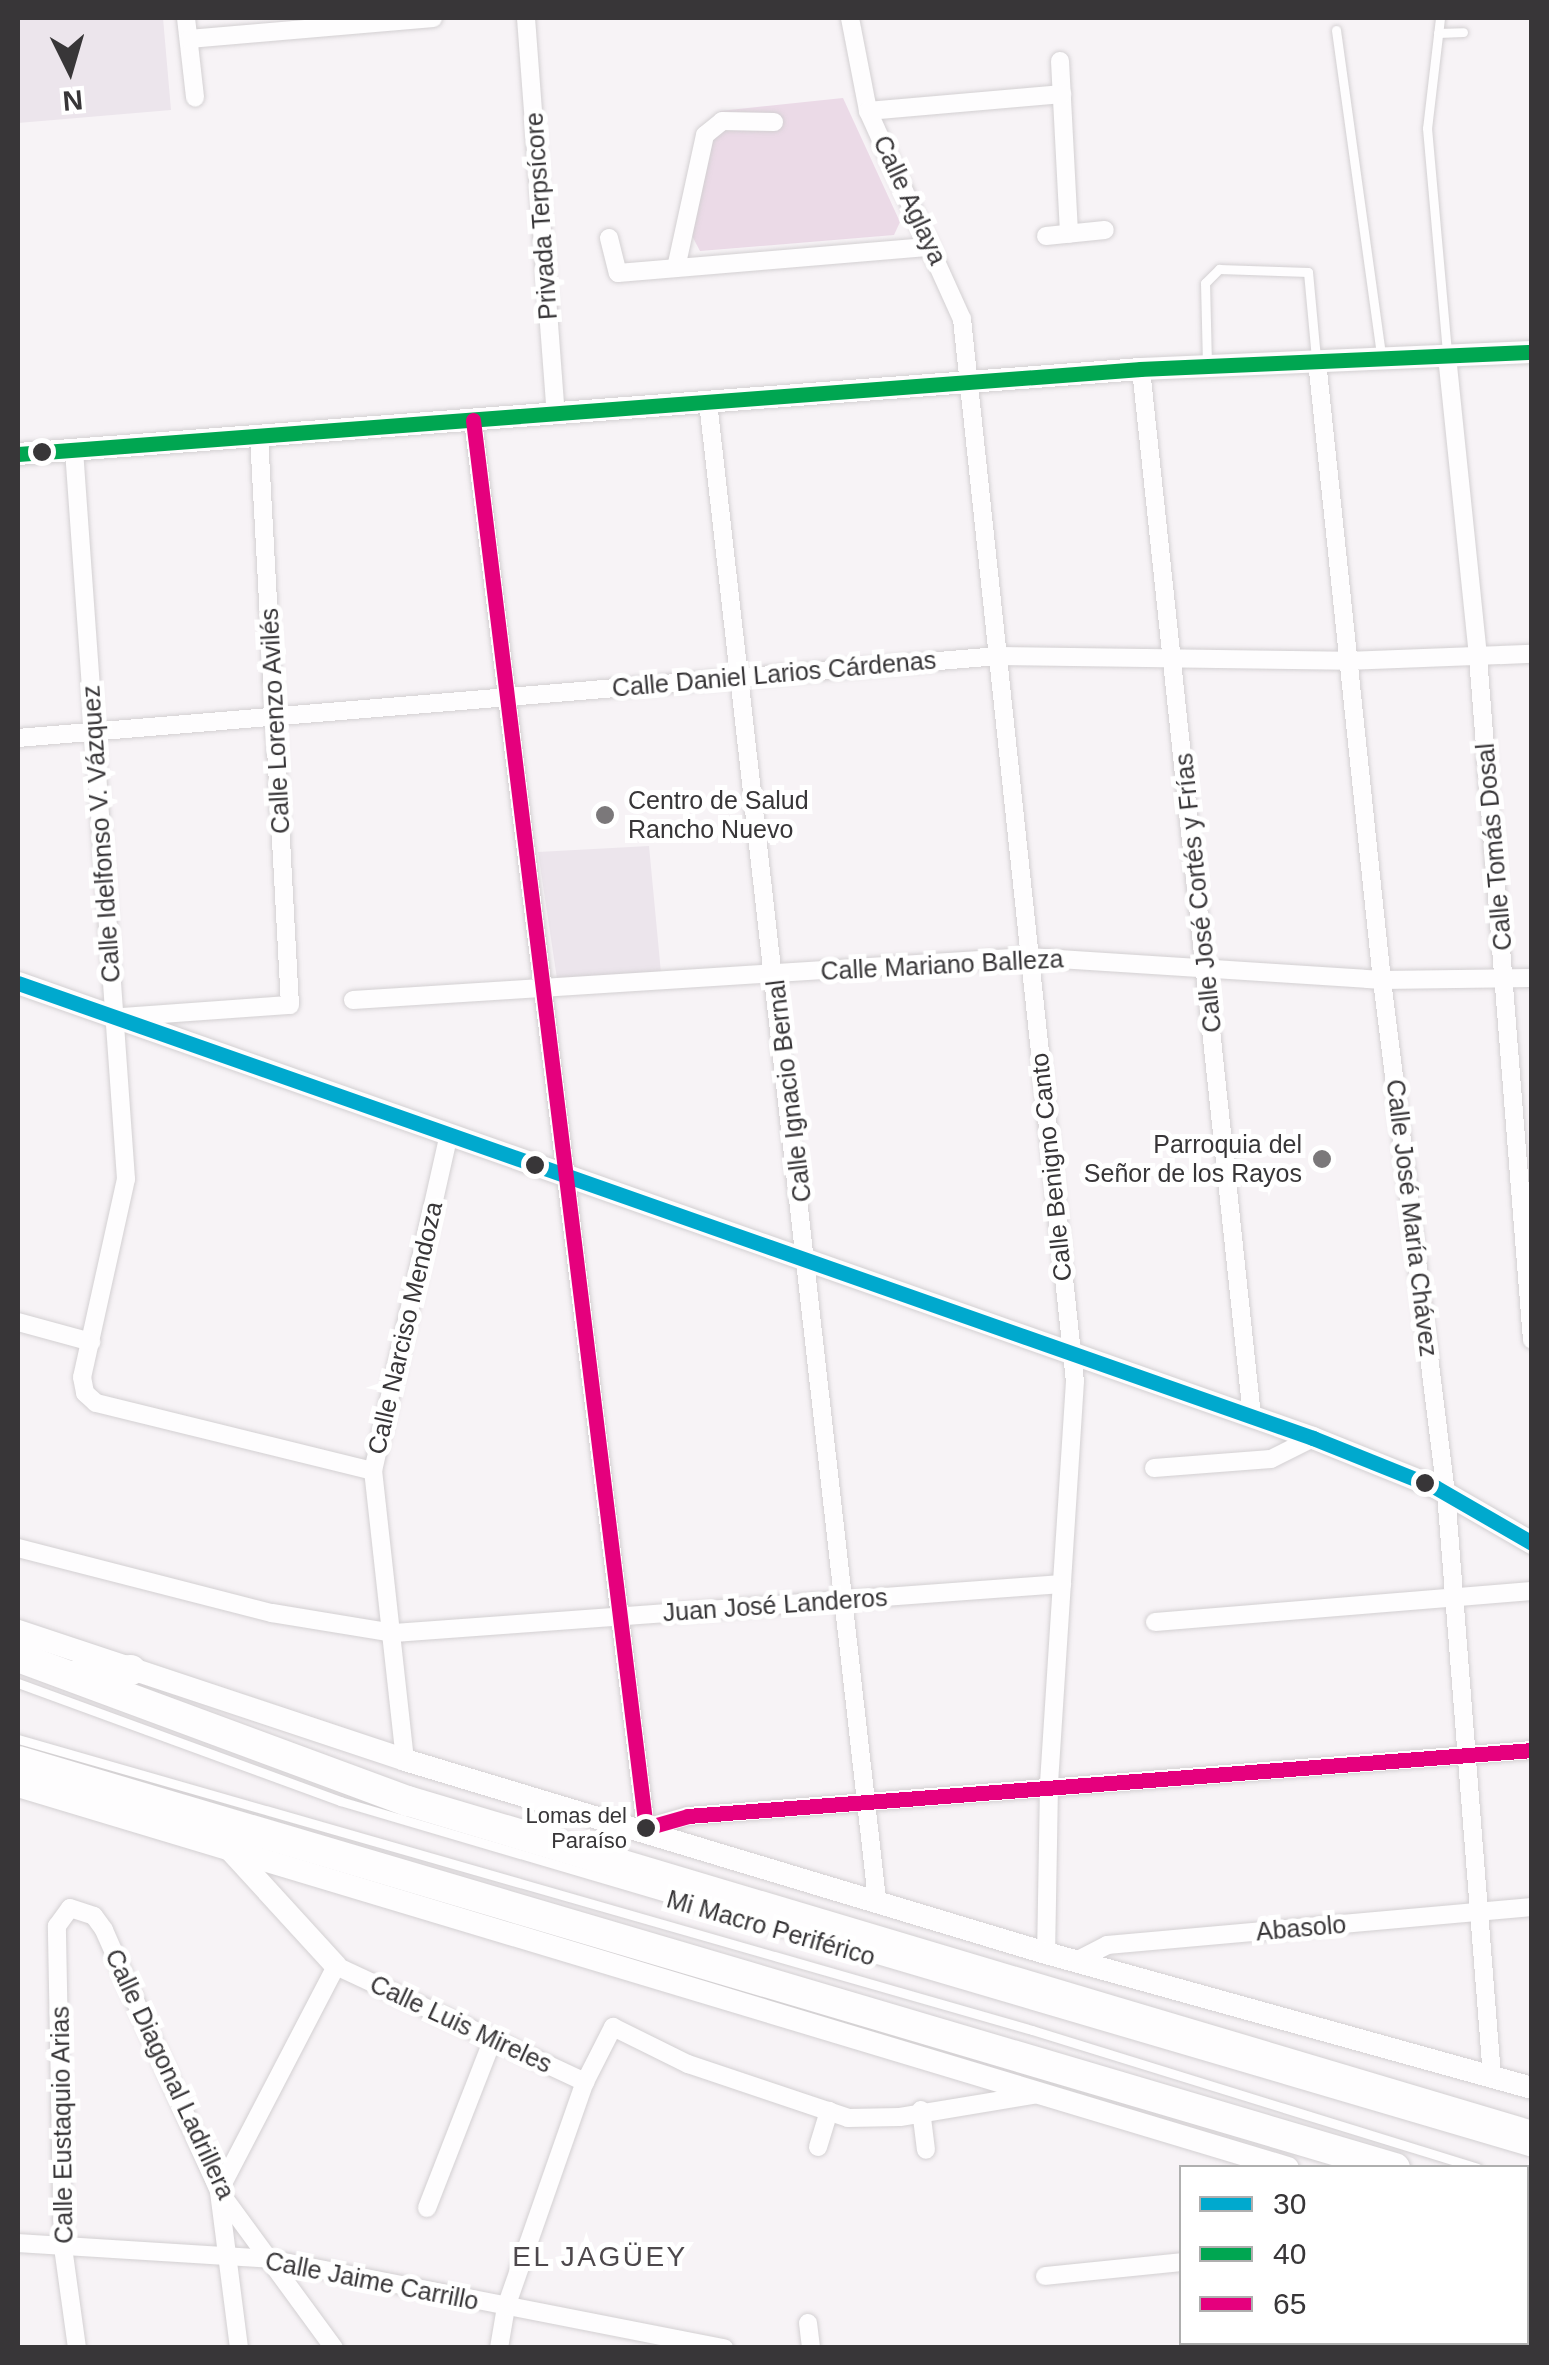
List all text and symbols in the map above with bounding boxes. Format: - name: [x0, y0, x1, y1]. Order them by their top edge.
- north arrow: [20, 20, 120, 120]
- text: N: [61, 84, 84, 117]
- street label: Privada Terpsícore: [519, 111, 563, 321]
- street label: Calle Aglaya: [867, 130, 953, 270]
- unlabelled marker: [32, 442, 52, 462]
- street label: Calle Lorenzo Avilés: [254, 607, 296, 835]
- street label: Calle Daniel Larios Cárdenas: [611, 645, 937, 703]
- street label: Calle Idelfonso V. Vázquez: [76, 684, 126, 984]
- street label: Calle Tomás Dosal: [1470, 742, 1518, 952]
- street label: Calle José Cortés y Frías: [1168, 752, 1228, 1034]
- place label: Centro de Salud Rancho Nuevo: [628, 786, 809, 845]
- marker: Centro de Salud Rancho Nuevo: [592, 802, 618, 828]
- street label: Calle Mariano Balleza: [820, 944, 1064, 986]
- street label: Calle Ignacio Bernal: [760, 978, 818, 1204]
- street label: Calle Benigno Canto: [1024, 1051, 1078, 1283]
- street label: Calle José María Chávez: [1380, 1078, 1444, 1358]
- place label: Parroquia del Señor de los Rayos: [1084, 1130, 1302, 1189]
- marker: Parroquia del Señor de los Rayos: [1311, 1148, 1333, 1170]
- unlabelled marker: [525, 1155, 545, 1175]
- street label: Calle Narciso Mendoza: [361, 1199, 449, 1457]
- unlabelled marker: [1415, 1473, 1435, 1493]
- street label: Juan José Landeros: [662, 1582, 888, 1628]
- place label: Lomas del Paraíso: [525, 1802, 627, 1854]
- marker: Lomas del Paraíso: [636, 1818, 656, 1838]
- street label: Mi Macro Periférico: [663, 1884, 879, 1972]
- street label: Abasolo: [1255, 1909, 1347, 1947]
- street label: Calle Diagonal Ladrillera: [99, 1944, 241, 2204]
- street label: Calle Luis Mireles: [365, 1969, 557, 2079]
- street label: Calle Eustaquio Arias: [45, 2005, 79, 2245]
- legend: [1179, 2165, 1529, 2345]
- text: 30: [1273, 2187, 1306, 2220]
- text: 40: [1273, 2237, 1306, 2270]
- district label: EL JAGÜEY: [512, 2240, 688, 2274]
- street label: Calle Jaime Carrillo: [263, 2246, 481, 2316]
- text: 65: [1273, 2287, 1306, 2320]

